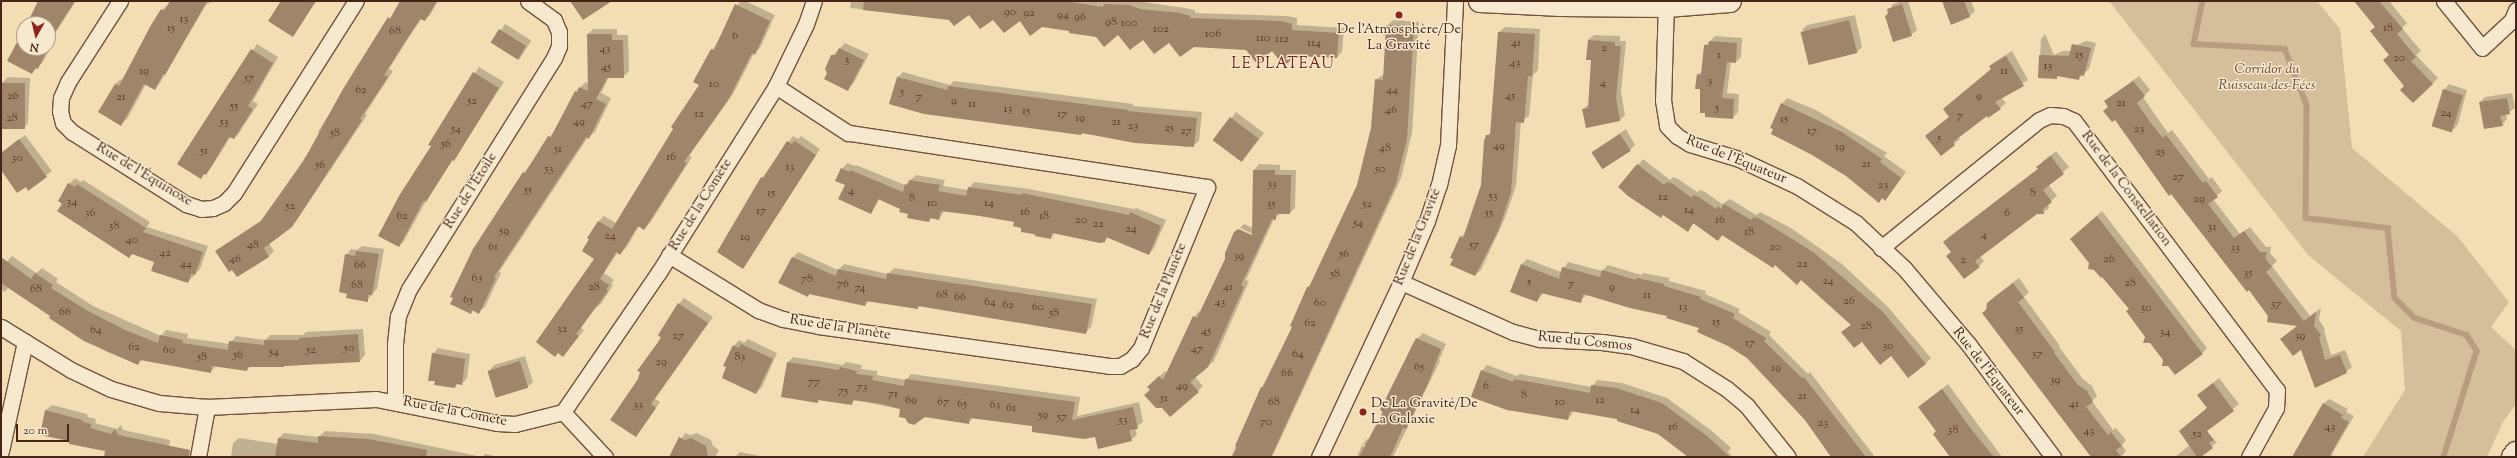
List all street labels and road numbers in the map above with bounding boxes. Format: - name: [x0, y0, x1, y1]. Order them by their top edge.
- street label: Rue de la Constellation: [2077, 128, 2175, 250]
- street label: Rue de l'Équateur: [1683, 132, 1789, 188]
- street label: Rue de l'Équinoxe: [93, 140, 195, 210]
- street label: Rue de l'Étoile: [441, 150, 501, 232]
- street label: Rue de la Comète: [666, 156, 736, 254]
- street label: Rue de la Gravité: [1391, 186, 1445, 288]
- street label: Rue de la Planète: [1137, 241, 1191, 341]
- street label: Rue de la Planète: [788, 312, 892, 344]
- street label: Rue de l'Équateur: [1948, 325, 2028, 419]
- street label: Rue du Cosmos: [1537, 329, 1633, 355]
- street label: Rue de la Comète: [402, 394, 508, 430]

